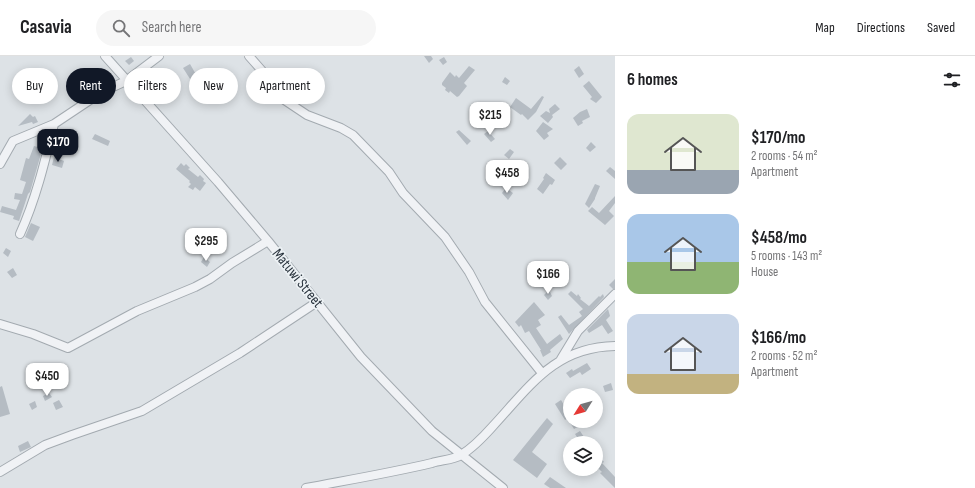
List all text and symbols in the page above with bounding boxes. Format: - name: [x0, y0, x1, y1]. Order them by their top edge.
- search box: [96, 10, 376, 46]
- text: Casavia: [20, 16, 72, 39]
- icon: search: [110, 17, 132, 39]
- text: Search here: [142, 18, 202, 37]
- text: Map: [815, 19, 835, 36]
- text: Directions: [857, 19, 905, 36]
- text: Saved: [927, 19, 955, 36]
- chip: Buy: [12, 68, 58, 104]
- chip: Rent: [66, 68, 116, 104]
- chip: Filters: [124, 68, 181, 104]
- chip: New: [189, 68, 238, 104]
- chip: Apartment: [246, 68, 325, 104]
- icon: filters: [941, 69, 963, 91]
- text: 6 homes: [627, 70, 678, 90]
- pin: $215: [466, 102, 514, 136]
- text: $215: [478, 107, 502, 123]
- text: $170/mo: [751, 128, 805, 148]
- pin: $170: [34, 129, 82, 163]
- icon: home: [659, 130, 707, 178]
- text: $170: [46, 134, 70, 150]
- text: 2 rooms · 54 m²: [751, 148, 818, 164]
- pin: $458: [483, 160, 531, 194]
- text: Apartment: [751, 164, 798, 180]
- text: $458: [495, 165, 519, 181]
- pin: $295: [182, 228, 230, 262]
- text: $458/mo: [751, 228, 807, 248]
- icon: home: [659, 230, 707, 278]
- text: $295: [194, 233, 218, 249]
- street label: Matuwi Street: [268, 245, 328, 312]
- text: 5 rooms · 143 m²: [751, 248, 822, 264]
- pin: $166: [524, 261, 572, 295]
- text: House: [751, 264, 778, 280]
- text: $166: [536, 266, 560, 282]
- text: $166/mo: [751, 328, 806, 348]
- icon: home: [659, 330, 707, 378]
- text: 2 rooms · 52 m²: [751, 348, 818, 364]
- pin: $450: [23, 363, 71, 397]
- text: Apartment: [751, 364, 798, 380]
- text: $450: [35, 368, 59, 384]
- north arrow: [563, 388, 603, 428]
- map controls: [563, 388, 603, 476]
- button: layers: [563, 436, 603, 476]

